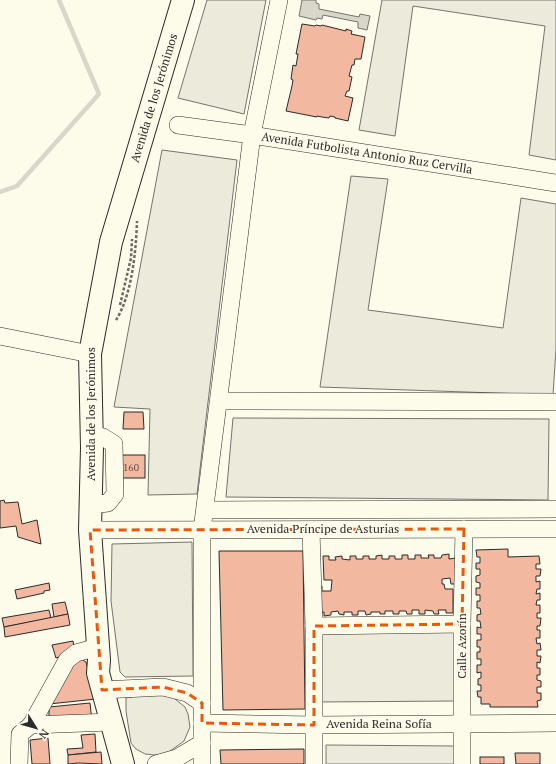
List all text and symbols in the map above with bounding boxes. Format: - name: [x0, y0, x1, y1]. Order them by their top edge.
- street label: Avenida de los Jerónimos: [127, 32, 180, 164]
- street label: Avenida Futbolista Antonio Ruz Cervilla: [260, 128, 474, 177]
- street label: Avenida de los Jerónimos: [83, 347, 98, 481]
- house number: 160: [123, 461, 139, 474]
- street label: Avenida Príncipe de Asturias: [247, 521, 399, 536]
- street label: Calle Azorín: [454, 613, 469, 679]
- north arrow: [16, 708, 56, 748]
- street label: Avenida Reina Sofía: [326, 716, 432, 731]
- text: N: [35, 726, 52, 742]

